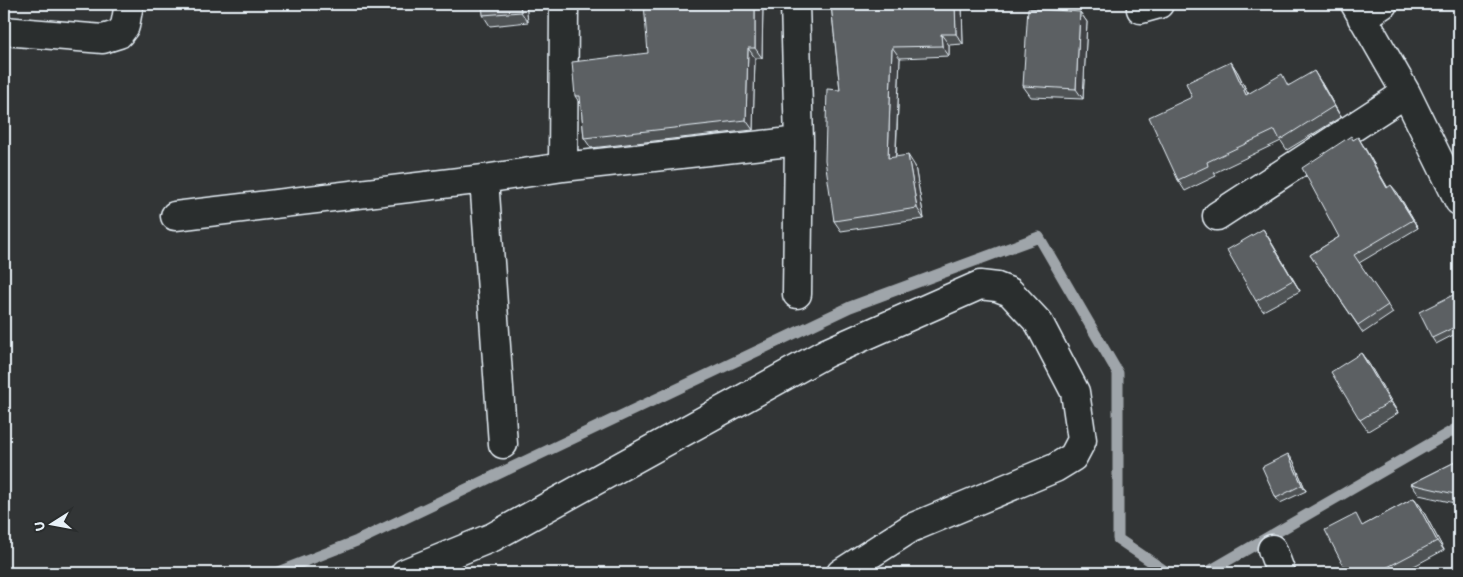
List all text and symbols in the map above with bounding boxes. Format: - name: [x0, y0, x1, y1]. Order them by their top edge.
- north arrow: [28, 500, 78, 550]
- text: U: [30, 520, 49, 533]

